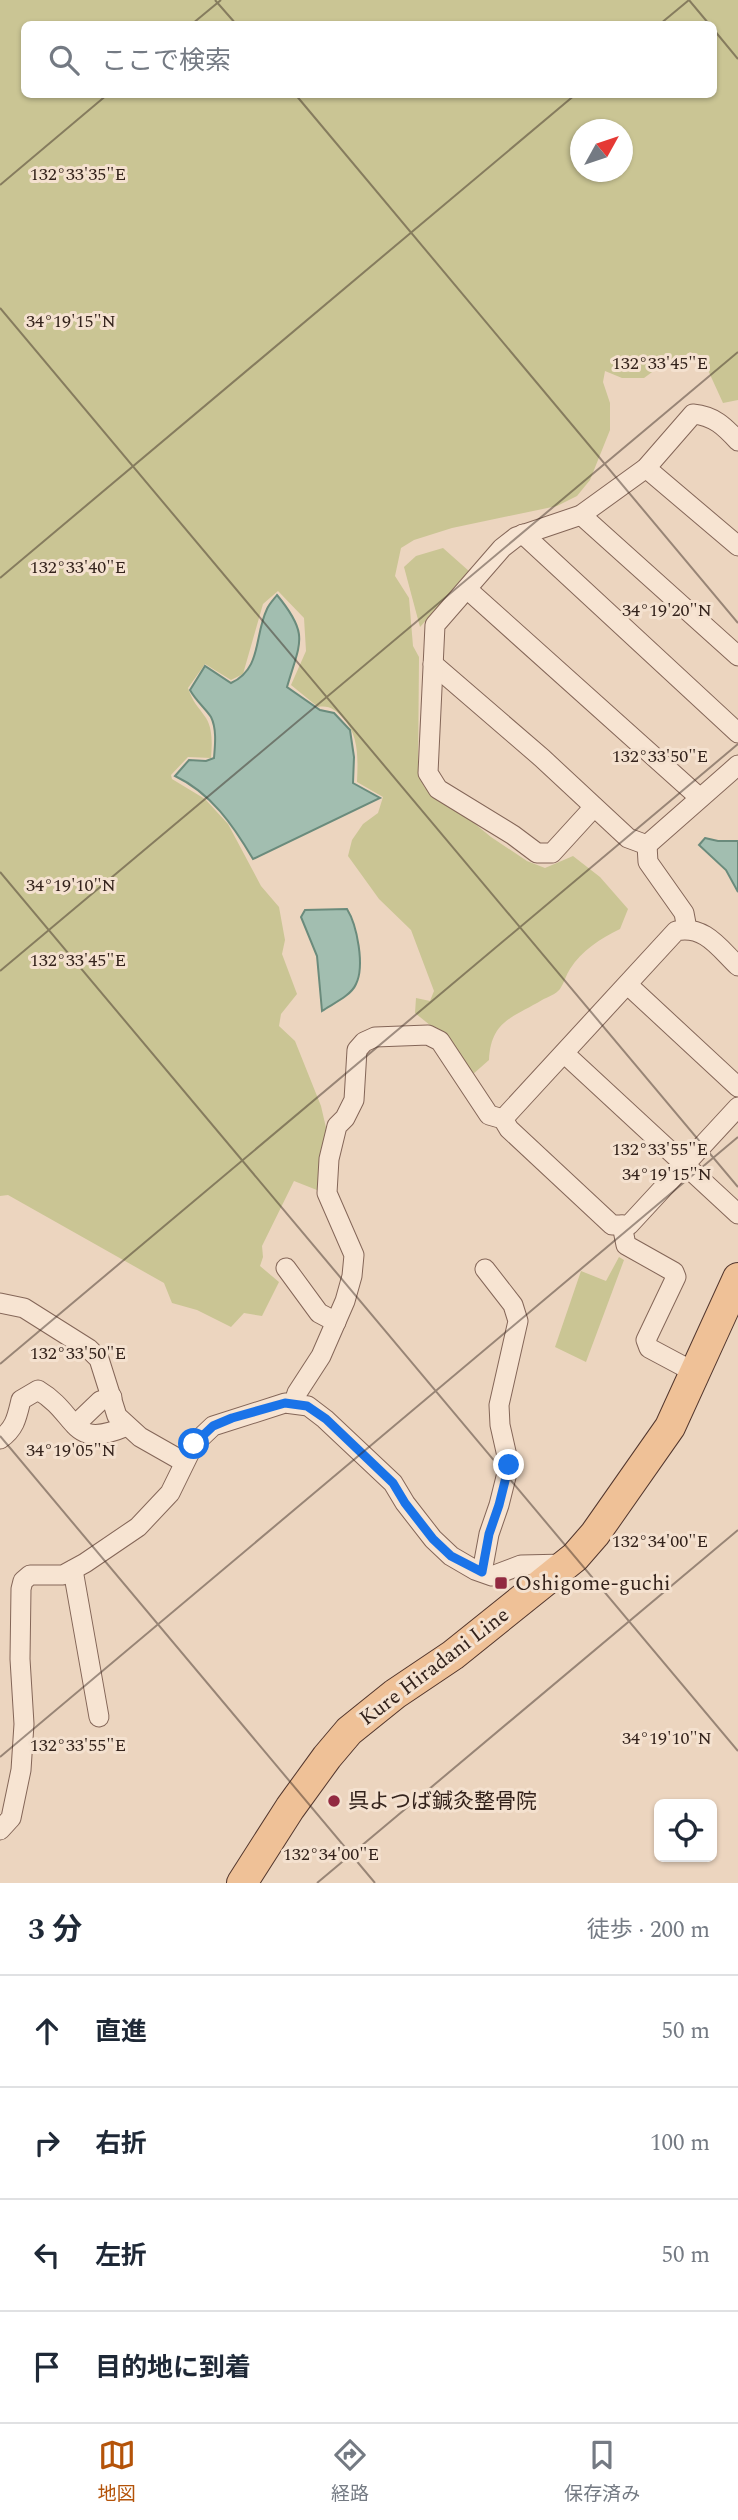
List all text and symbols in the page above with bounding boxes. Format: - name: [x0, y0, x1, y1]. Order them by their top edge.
- search box: [21, 21, 717, 98]
- icon: search: [45, 41, 83, 79]
- text: ここで検索: [101, 41, 231, 81]
- north arrow: [570, 119, 633, 182]
- text: 132°33'35"E: [30, 161, 126, 188]
- text: 34°19'15"N: [26, 308, 116, 335]
- text: 132°33'45"E: [612, 350, 708, 377]
- text: 132°33'40"E: [30, 554, 126, 581]
- text: 34°19'20"N: [622, 597, 712, 624]
- text: 132°33'50"E: [612, 743, 708, 770]
- text: 34°19'10"N: [26, 872, 116, 899]
- text: 132°33'45"E: [30, 947, 126, 974]
- text: 132°33'55"E: [612, 1136, 708, 1163]
- text: 34°19'15"N: [622, 1161, 712, 1188]
- text: 132°33'50"E: [30, 1340, 126, 1367]
- route start: [178, 1428, 209, 1459]
- text: 34°19'05"N: [26, 1437, 116, 1464]
- route end: [493, 1449, 524, 1480]
- text: 132°34'00"E: [612, 1528, 708, 1555]
- place label: Oshigome-guchi: [515, 1568, 671, 1600]
- marker: Oshigome-guchi: [493, 1575, 509, 1591]
- street label: Kure Hiradani Line: [353, 1600, 516, 1734]
- text: 34°19'10"N: [622, 1725, 712, 1752]
- text: 132°33'55"E: [30, 1732, 126, 1759]
- place label: 呉よつば鍼灸整骨院: [348, 1786, 537, 1818]
- marker: 呉よつば鍼灸整骨院: [326, 1793, 342, 1809]
- map controls: [654, 1799, 717, 1862]
- button: locate: [654, 1799, 717, 1862]
- text: 132°34'00"E: [283, 1841, 379, 1868]
- text: 3 分: [28, 1907, 82, 1953]
- text: 徒歩 · 200 m: [587, 1913, 710, 1948]
- icon: ahead: [28, 2012, 66, 2050]
- text: 直進: [95, 2012, 147, 2052]
- text: 50 m: [661, 2014, 710, 2049]
- icon: right: [28, 2124, 66, 2162]
- text: 右折: [95, 2124, 147, 2164]
- text: 100 m: [650, 2126, 710, 2161]
- icon: left: [28, 2236, 66, 2274]
- text: 左折: [95, 2236, 147, 2276]
- text: 50 m: [661, 2238, 710, 2273]
- icon: arrive: [28, 2348, 66, 2386]
- text: 目的地に到着: [95, 2348, 251, 2388]
- tab: 地図: [98, 2436, 136, 2509]
- tab: 経路: [331, 2436, 369, 2509]
- tab: 保存済み: [564, 2436, 640, 2509]

